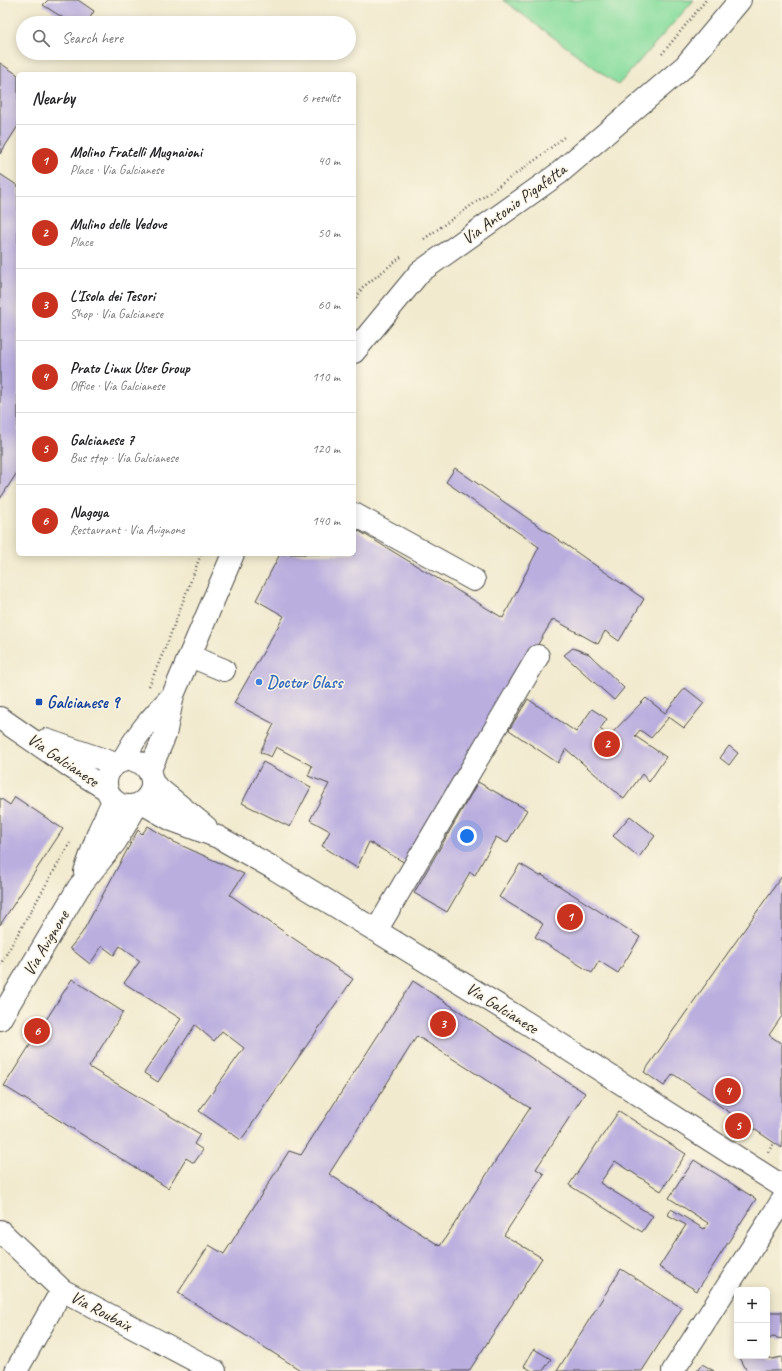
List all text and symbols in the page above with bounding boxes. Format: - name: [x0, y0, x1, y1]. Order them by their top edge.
- search box: [16, 16, 356, 60]
- icon: search: [30, 27, 52, 49]
- text: Search here: [62, 29, 123, 48]
- text: Nearby: [32, 88, 75, 109]
- text: 6 results: [302, 90, 340, 106]
- text: Molino Fratelli Mugnaioni: [70, 143, 202, 162]
- text: 1: [42, 153, 48, 169]
- text: 40 m: [318, 153, 340, 169]
- street label: Via Antonio Pigafetta: [458, 158, 572, 249]
- text: Place · Via Galcianese: [70, 162, 164, 178]
- text: Mulino delle Vedove: [70, 215, 167, 234]
- text: 2: [42, 225, 48, 241]
- text: 50 m: [318, 225, 340, 241]
- text: Place: [70, 234, 93, 250]
- text: L'Isola dei Tesori: [70, 287, 155, 306]
- text: 3: [42, 297, 48, 313]
- text: 60 m: [318, 297, 340, 313]
- text: Shop · Via Galcianese: [70, 306, 163, 322]
- text: Prato Linux User Group: [70, 359, 190, 378]
- text: 4: [42, 369, 48, 385]
- text: 110 m: [312, 369, 340, 385]
- text: Office · Via Galcianese: [70, 378, 165, 394]
- text: Galcianese 7: [70, 431, 134, 450]
- text: 5: [42, 441, 48, 457]
- text: 120 m: [312, 441, 340, 457]
- text: Bus stop · Via Galcianese: [70, 450, 178, 466]
- text: Nagoya: [70, 503, 108, 522]
- text: 6: [42, 513, 48, 529]
- text: 140 m: [312, 513, 340, 529]
- text: Restaurant · Via Avignone: [70, 522, 185, 538]
- place label: Doctor Glass: [267, 672, 344, 693]
- marker: Doctor Glass: [254, 677, 264, 687]
- place label: Galcianese 9: [47, 692, 122, 713]
- marker: Galcianese 9: [34, 697, 44, 707]
- street label: Via Galcianese: [23, 729, 104, 792]
- pin: 2: [594, 729, 620, 759]
- your location: [457, 826, 477, 846]
- pin: 1: [557, 902, 583, 932]
- street label: Via Avignone: [18, 905, 74, 980]
- street label: Via Galcianese: [462, 978, 543, 1039]
- pin: 3: [430, 1009, 456, 1039]
- pin: 6: [24, 1016, 50, 1046]
- pin: 4: [715, 1076, 741, 1106]
- pin: 5: [725, 1111, 751, 1141]
- street label: Via Roubaix: [67, 1286, 136, 1336]
- map controls: [734, 1287, 770, 1359]
- button: +: [734, 1287, 770, 1323]
- button: −: [734, 1323, 770, 1359]

